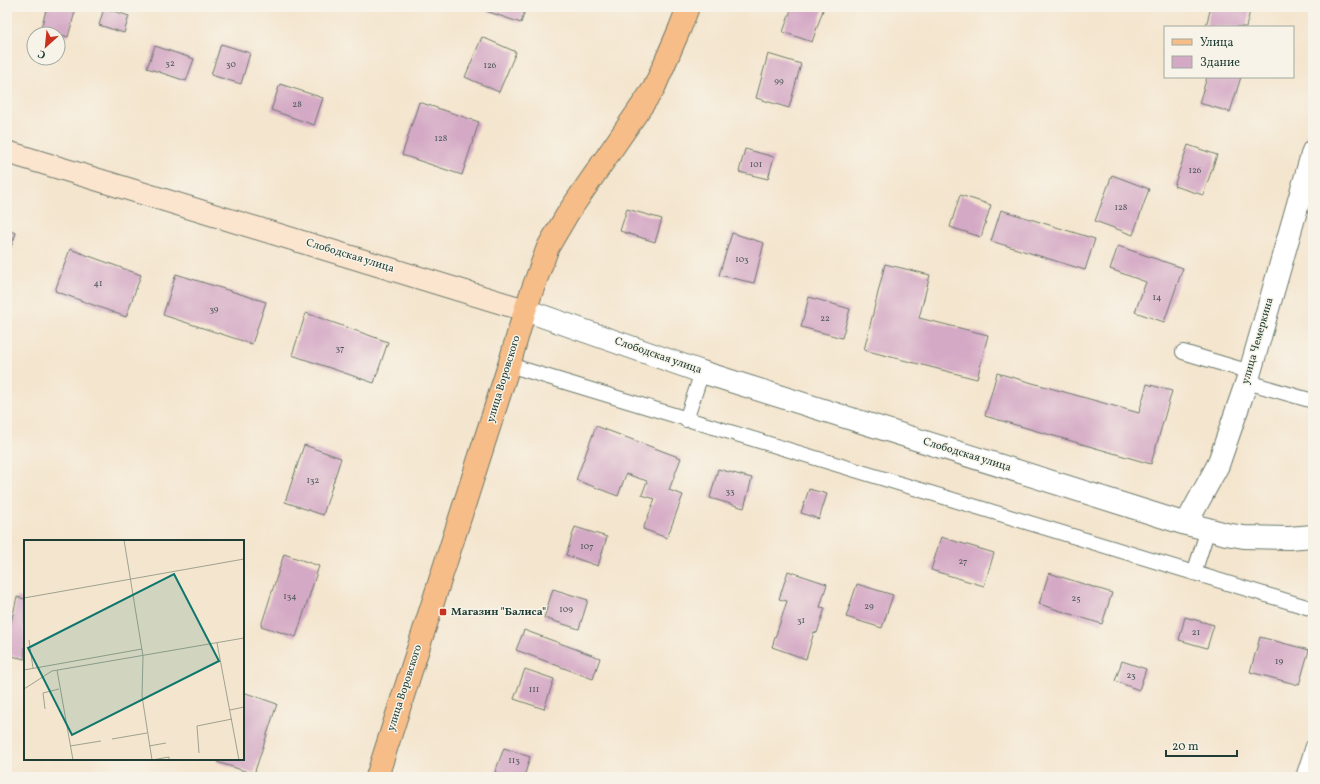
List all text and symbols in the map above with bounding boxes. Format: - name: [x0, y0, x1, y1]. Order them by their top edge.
- north arrow: [26, 26, 66, 66]
- legend: [1164, 26, 1294, 78]
- text: Улица: [1200, 35, 1233, 51]
- text: С: [36, 45, 49, 62]
- text: Здание: [1200, 55, 1240, 71]
- house number: 32: [165, 57, 175, 70]
- house number: 30: [226, 58, 237, 71]
- house number: 126: [484, 59, 497, 72]
- house number: 99: [774, 75, 784, 88]
- house number: 28: [292, 98, 302, 111]
- house number: 128: [435, 132, 448, 145]
- house number: 101: [750, 158, 762, 171]
- house number: 126: [1189, 164, 1202, 177]
- house number: 128: [1115, 201, 1128, 214]
- street label: Слободская улица: [304, 235, 396, 277]
- house number: 103: [735, 253, 749, 266]
- house number: 41: [94, 277, 102, 290]
- house number: 14: [1153, 291, 1161, 304]
- street label: улица Чемеркина: [1238, 295, 1278, 386]
- house number: 39: [209, 303, 219, 316]
- house number: 22: [820, 312, 830, 325]
- street label: улица Воровского: [484, 334, 524, 424]
- street label: Слободская улица: [612, 334, 704, 378]
- house number: 37: [336, 342, 344, 355]
- street label: Слободская улица: [921, 434, 1013, 476]
- house number: 132: [307, 474, 320, 487]
- house number: 33: [725, 485, 735, 498]
- inset map: [24, 540, 244, 760]
- house number: 107: [580, 540, 594, 553]
- house number: 27: [959, 555, 967, 568]
- house number: 134: [283, 590, 297, 603]
- house number: 25: [1071, 592, 1081, 605]
- house number: 29: [864, 600, 874, 613]
- house number: 109: [559, 603, 573, 616]
- place label: Магазин "Балиса": [451, 605, 546, 620]
- marker: Магазин "Балиса": [438, 607, 448, 617]
- house number: 31: [797, 614, 805, 627]
- house number: 21: [1192, 626, 1200, 639]
- street label: улица Воровского: [384, 643, 426, 733]
- house number: 19: [1275, 655, 1283, 668]
- house number: 23: [1126, 669, 1136, 682]
- house number: 111: [529, 683, 539, 696]
- scale bar: [1166, 732, 1237, 758]
- text: 20 m: [1172, 739, 1199, 755]
- house number: 113: [508, 754, 520, 767]

